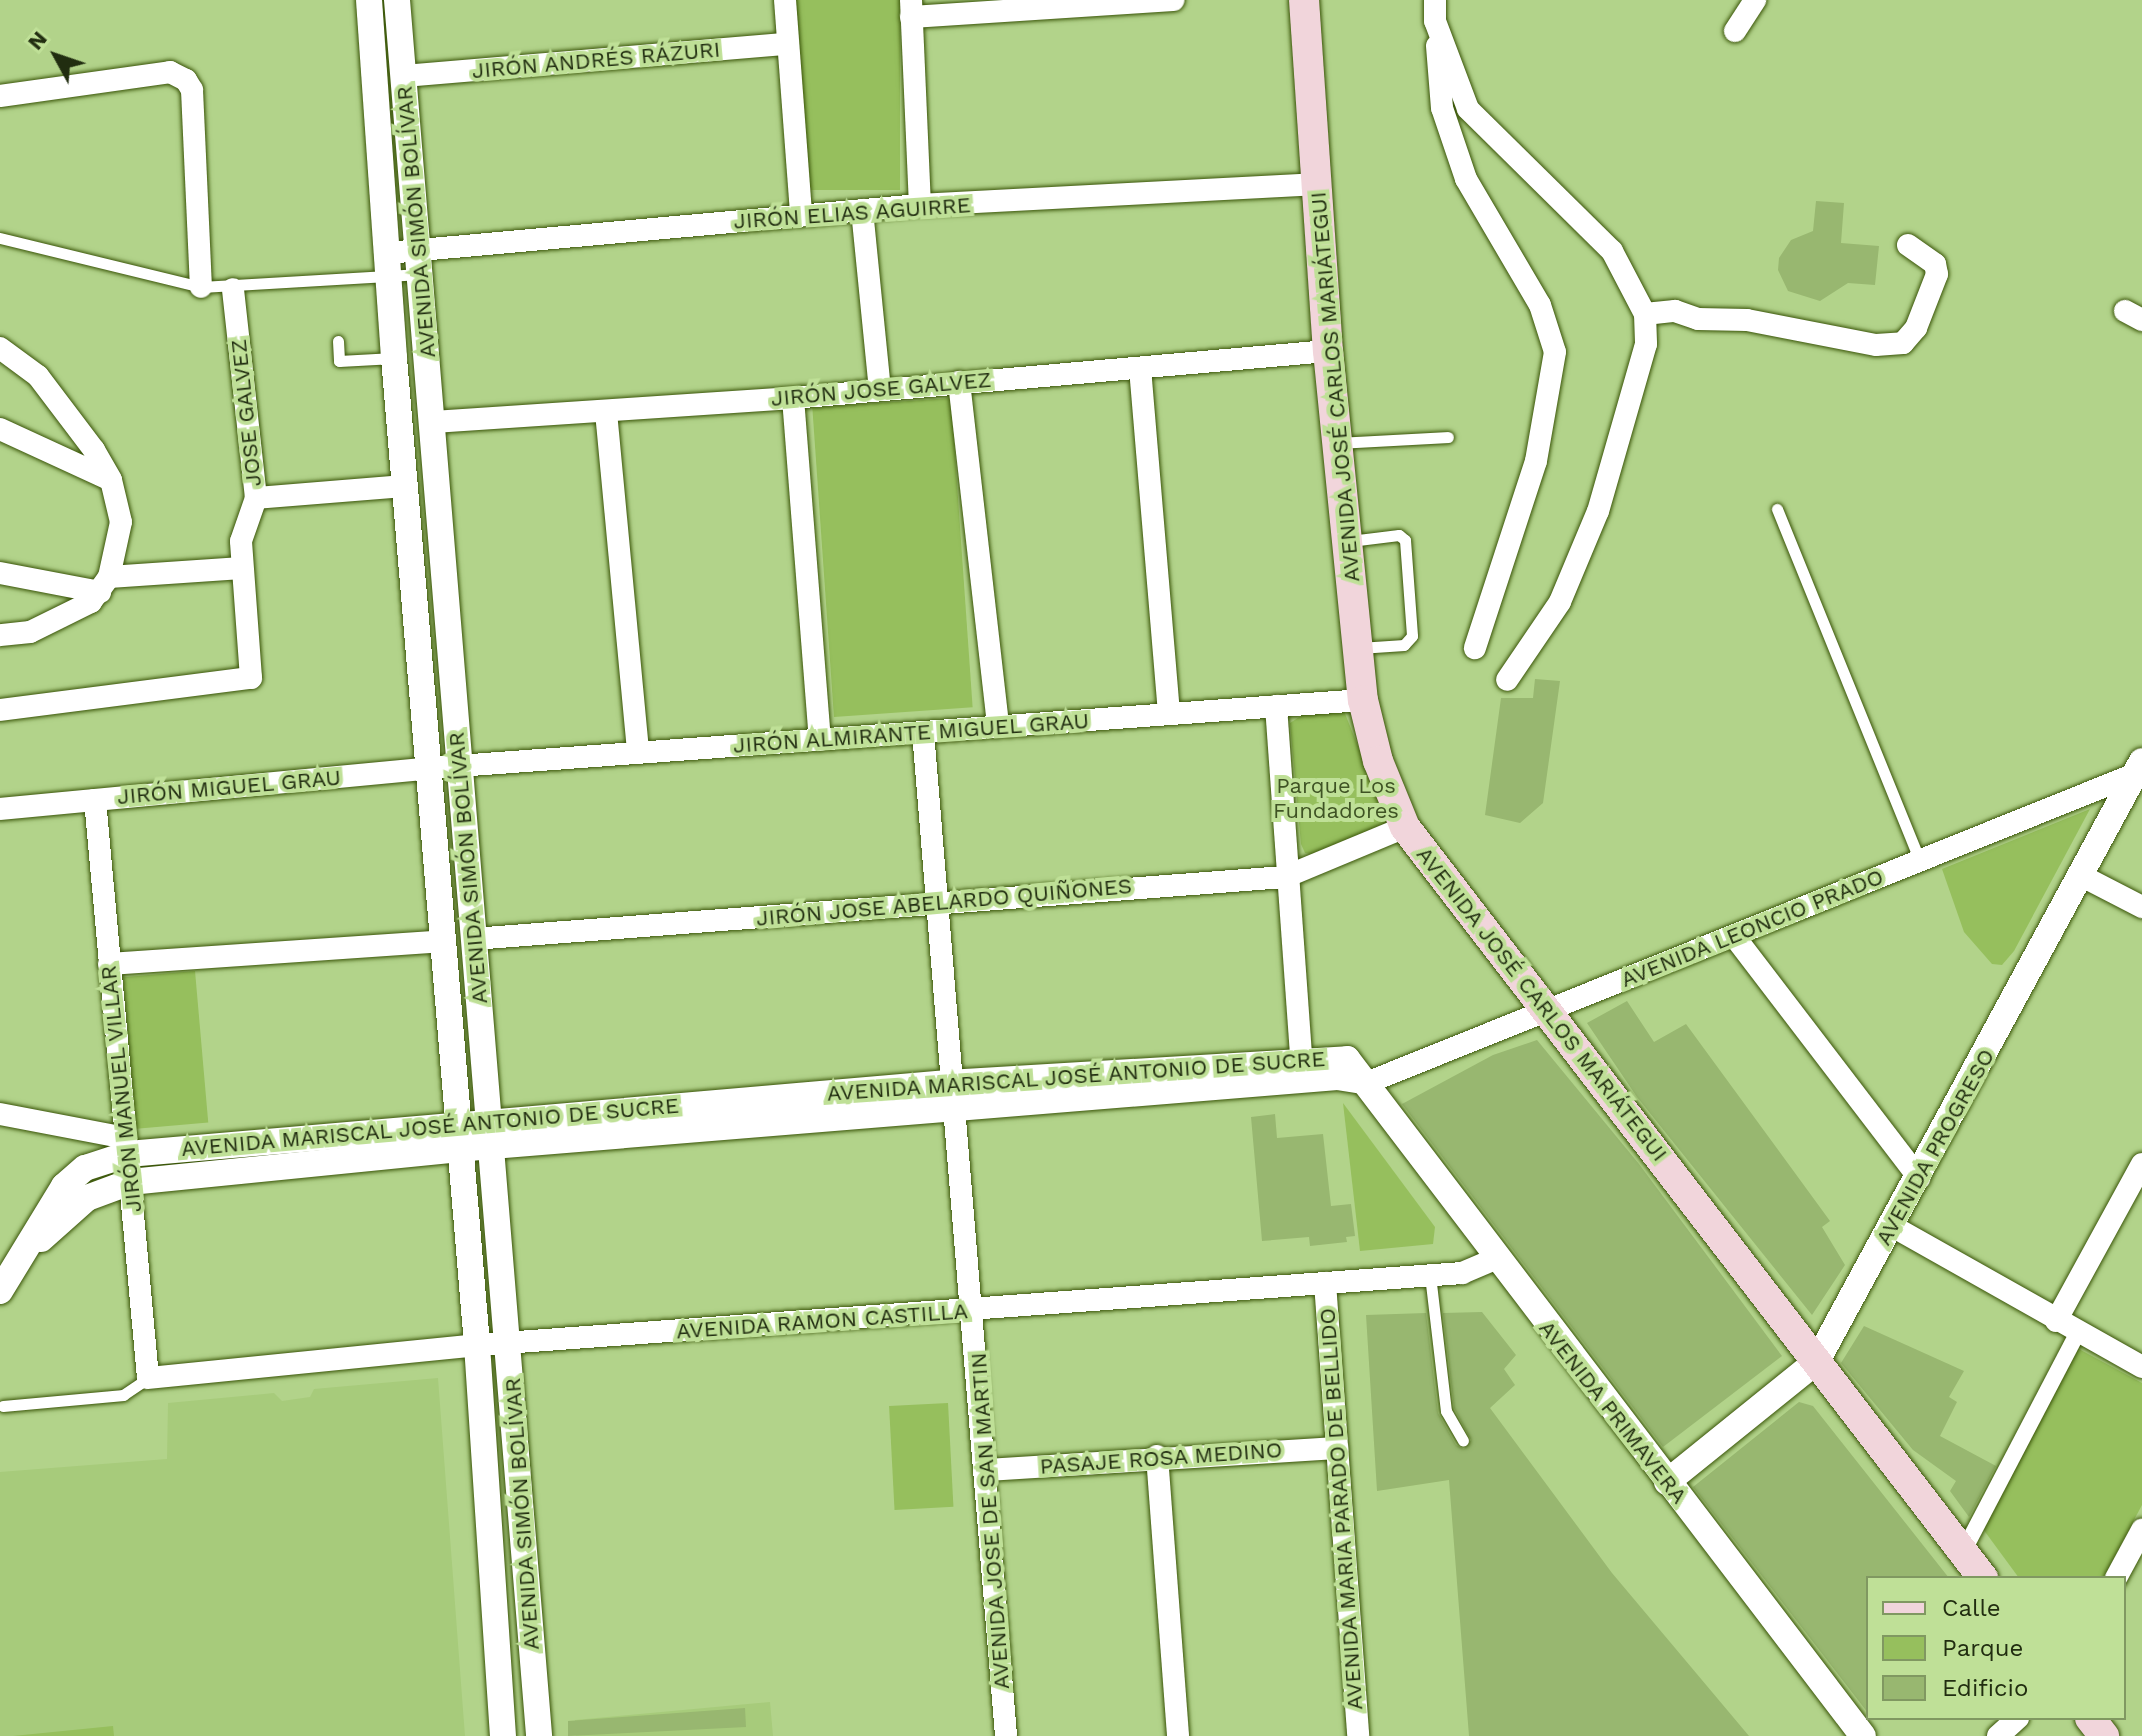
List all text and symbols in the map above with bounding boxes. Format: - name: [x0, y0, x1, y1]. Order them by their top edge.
- north arrow: [16, 16, 96, 96]
- text: N: [22, 26, 52, 55]
- street label: JIRÓN ANDRÉS RÁZURI: [470, 36, 722, 84]
- street label: AVENIDA SIMÓN BOLÍVAR: [391, 85, 441, 359]
- street label: AVENIDA JOSÉ CARLOS MARIÁTEGUI: [1305, 190, 1365, 584]
- street label: JIRÓN ELIAS AGUIRRE: [732, 192, 972, 234]
- street label: JOSE GALVEZ: [225, 338, 267, 488]
- street label: JIRÓN JOSE GALVEZ: [769, 366, 993, 412]
- street label: JIRÓN ALMIRANTE MIGUEL GRAU: [731, 707, 1091, 759]
- street label: AVENIDA SIMÓN BOLÍVAR: [443, 731, 493, 1005]
- street label: JIRÓN MIGUEL GRAU: [116, 764, 342, 810]
- park label: Parque Los Fundadores: [1273, 772, 1399, 824]
- street label: AVENIDA JOSÉ CARLOS MARIÁTEGUI: [1411, 841, 1673, 1167]
- street label: AVENIDA LEONCIO PRADO: [1617, 863, 1887, 993]
- street label: JIRÓN JOSE ABELARDO QUIÑONES: [754, 872, 1134, 932]
- street label: JIRÓN MANUEL VILLAR: [95, 964, 147, 1214]
- street label: AVENIDA PROGRESO: [1870, 1044, 2000, 1250]
- street label: AVENIDA MARISCAL JOSÉ ANTONIO DE SUCRE: [825, 1045, 1327, 1107]
- street label: AVENIDA MARISCAL JOSÉ ANTONIO DE SUCRE: [179, 1092, 681, 1162]
- street label: AVENIDA RAMON CASTILLA: [675, 1298, 969, 1344]
- street label: AVENIDA MARIA PARADO DE BELLIDO: [1314, 1306, 1368, 1712]
- street label: AVENIDA PRIMAVERA: [1533, 1315, 1693, 1509]
- street label: AVENIDA JOSE DE SAN MARTIN: [965, 1351, 1015, 1691]
- street label: AVENIDA SIMÓN BOLÍVAR: [499, 1377, 545, 1651]
- street label: PASAJE ROSA MEDINO: [1038, 1436, 1284, 1480]
- legend: [1866, 1576, 2126, 1720]
- text: Calle: [1942, 1594, 2001, 1622]
- text: Parque: [1942, 1634, 2023, 1662]
- text: Edificio: [1942, 1674, 2028, 1702]

